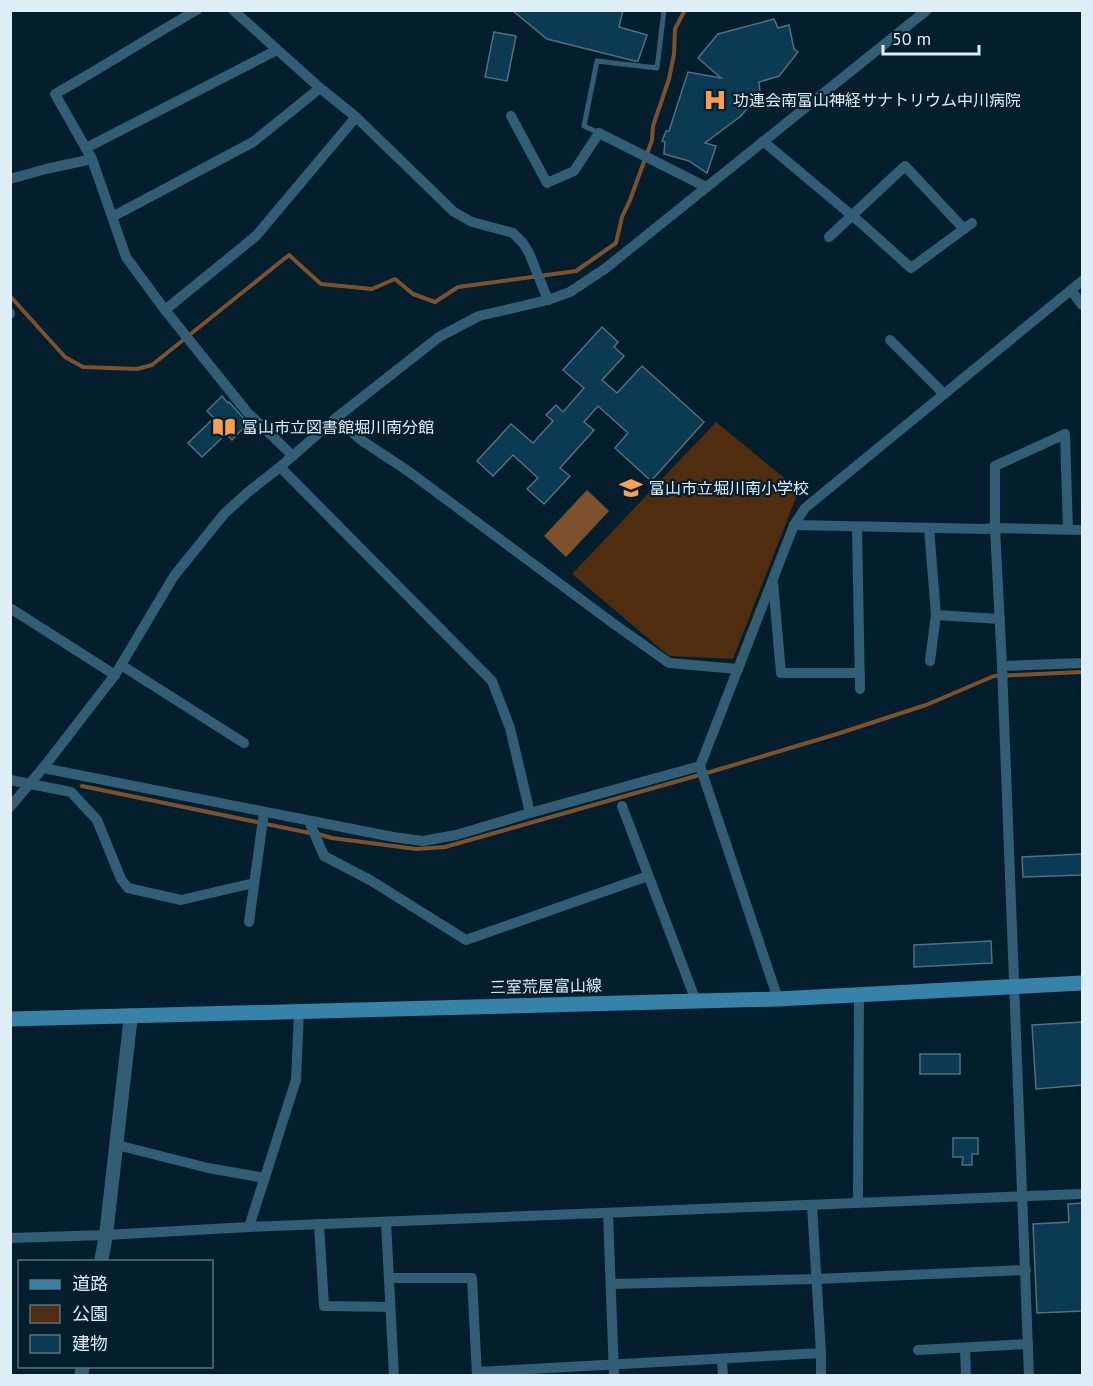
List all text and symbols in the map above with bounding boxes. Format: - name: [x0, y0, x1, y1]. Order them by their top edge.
- scale bar: [883, 18, 979, 56]
- text: 50 m: [892, 27, 931, 50]
- hospital icon: 功連会南富山神経サナトリウム中川病院: [702, 87, 728, 113]
- place label: 功連会南富山神経サナトリウム中川病院: [733, 90, 1021, 110]
- library icon: 富山市立図書館堀川南分館: [211, 414, 237, 440]
- place label: 富山市立図書館堀川南分館: [242, 417, 434, 437]
- school or university icon: 富山市立堀川南小学校: [618, 475, 644, 501]
- place label: 富山市立堀川南小学校: [649, 478, 809, 498]
- street label: 三室荒屋富山線: [490, 975, 602, 997]
- legend: [18, 1260, 213, 1368]
- text: 道路: [72, 1272, 108, 1295]
- text: 公園: [72, 1302, 108, 1325]
- text: 建物: [72, 1332, 108, 1355]

